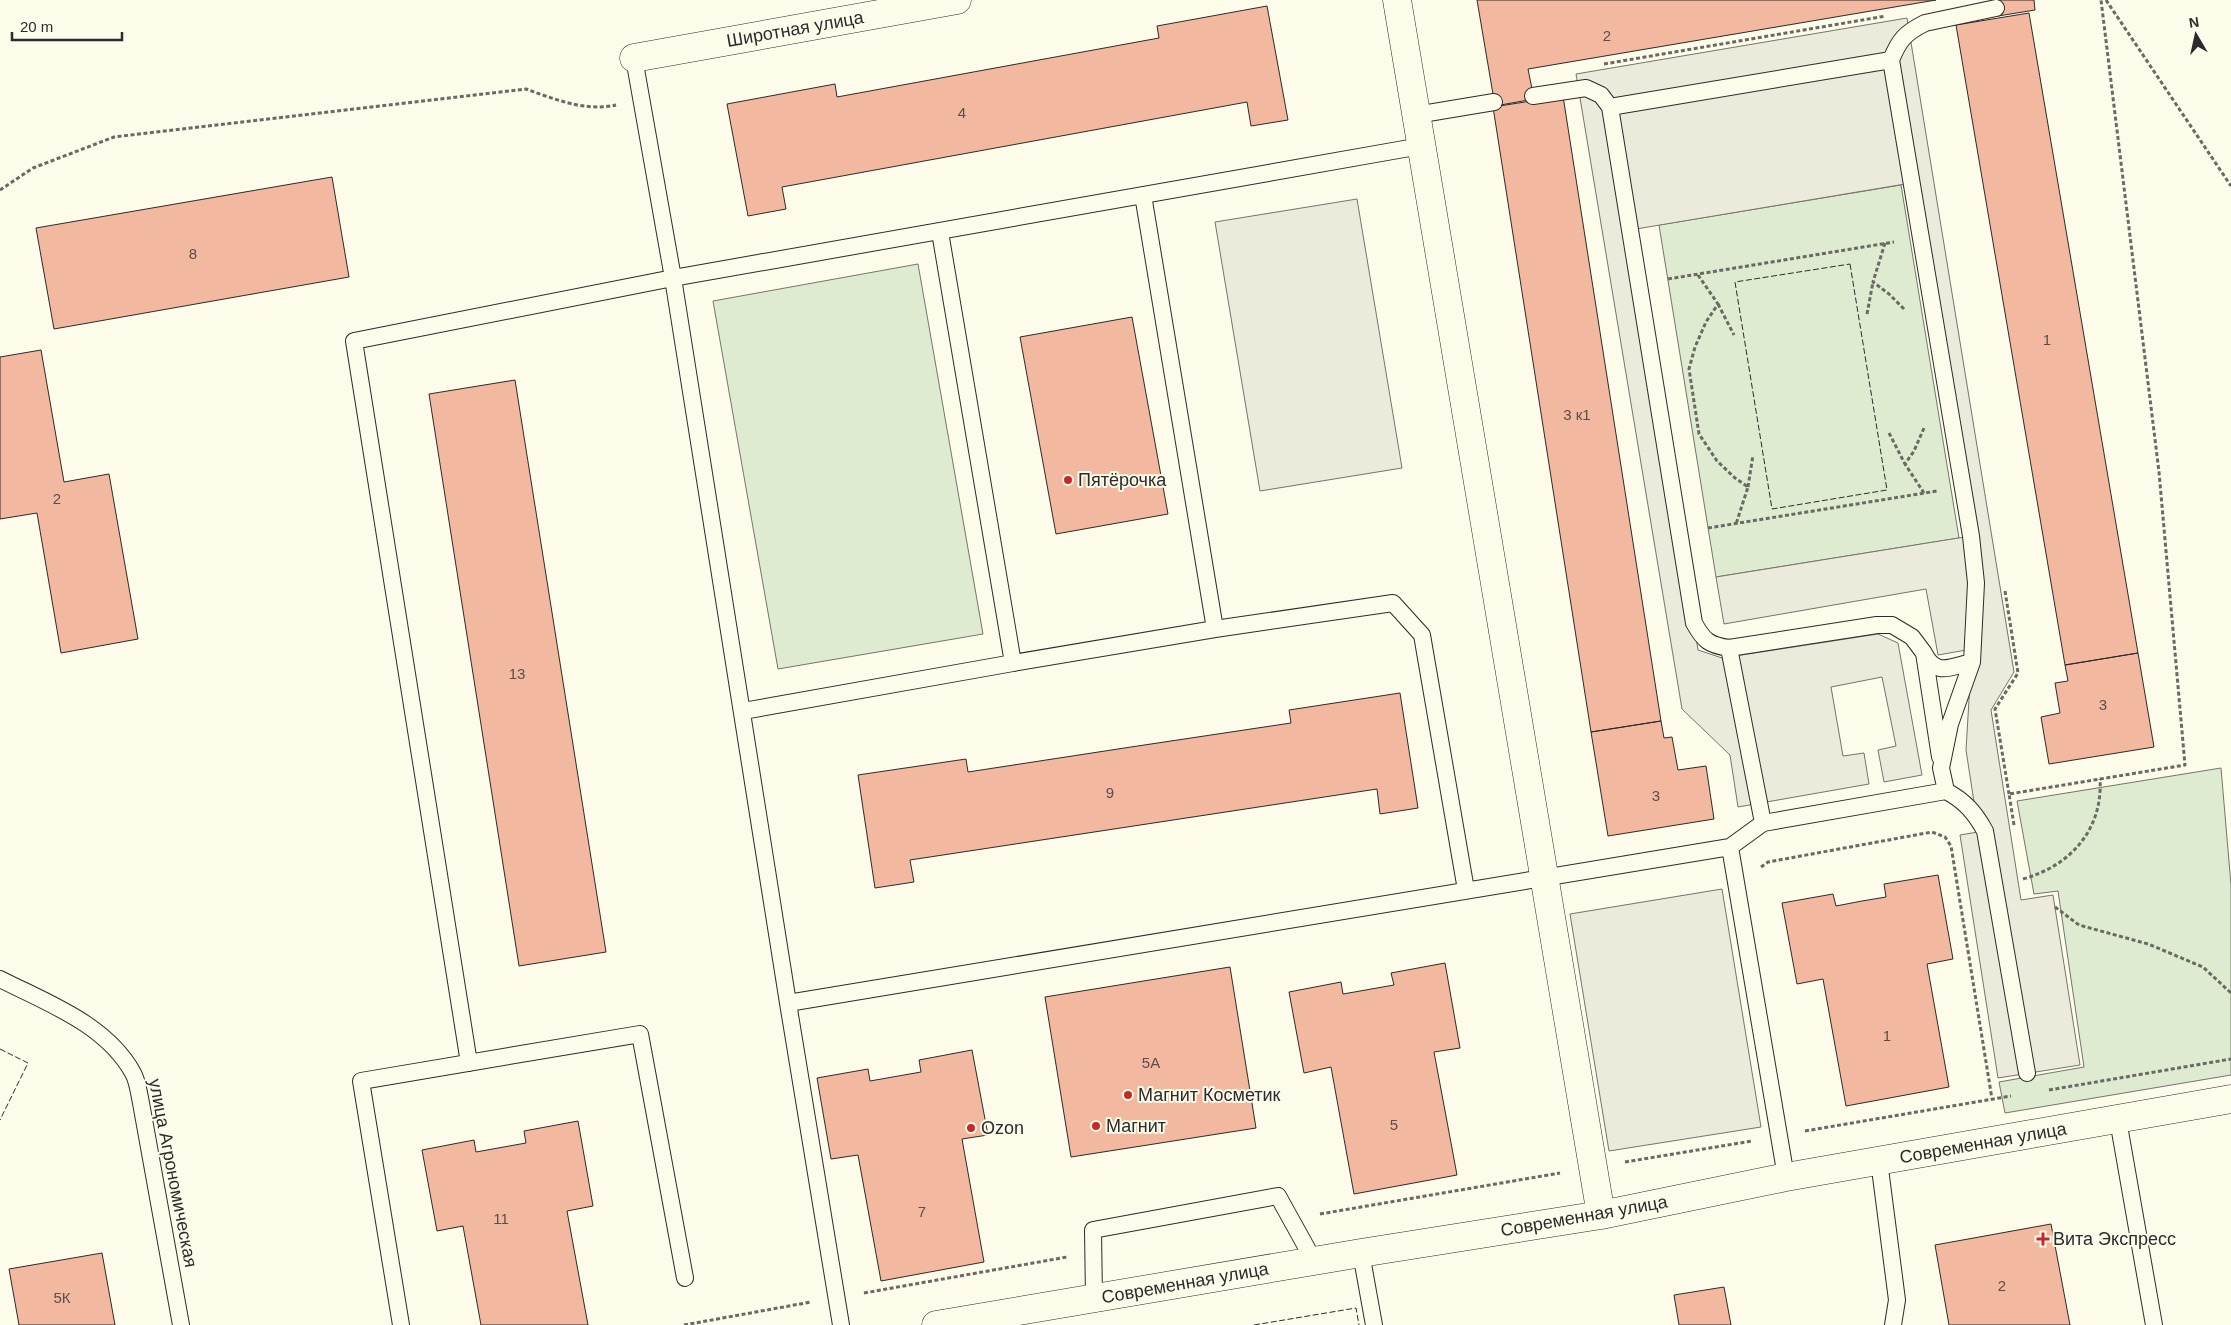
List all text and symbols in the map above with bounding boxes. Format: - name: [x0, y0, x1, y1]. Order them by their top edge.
- street label: Широтная улица: [725, 7, 866, 51]
- scale bar: [12, 10, 122, 42]
- north arrow: [2171, 10, 2221, 60]
- text: N: [2188, 13, 2200, 31]
- text: 20 m: [20, 18, 53, 35]
- house number: 2: [1603, 27, 1611, 44]
- house number: 4: [958, 104, 966, 121]
- house number: 8: [189, 245, 197, 262]
- house number: 1: [2043, 331, 2051, 348]
- house number: 3 к1: [1563, 406, 1591, 423]
- place label: Пятёрочка: [1078, 470, 1167, 490]
- marker: Пятёрочка: [1062, 474, 1074, 486]
- house number: 2: [53, 490, 61, 507]
- house number: 13: [509, 665, 525, 682]
- house number: 3: [2099, 696, 2107, 713]
- house number: 9: [1106, 784, 1114, 801]
- house number: 3: [1652, 787, 1660, 804]
- house number: 1: [1883, 1027, 1891, 1044]
- house number: 5А: [1142, 1054, 1160, 1071]
- street label: улица Агрономическая: [145, 1077, 201, 1269]
- place label: Магнит Косметик: [1138, 1085, 1281, 1105]
- marker: Магнит Косметик: [1122, 1089, 1134, 1101]
- place label: Магнит: [1106, 1116, 1166, 1136]
- house number: 5: [1390, 1116, 1398, 1133]
- place label: Ozon: [981, 1118, 1024, 1138]
- street label: Современная улица: [1898, 1118, 2069, 1168]
- marker: Магнит: [1090, 1120, 1102, 1132]
- marker: Ozon: [965, 1122, 977, 1134]
- street label: Современная улица: [1499, 1191, 1670, 1241]
- house number: 7: [918, 1203, 926, 1220]
- house number: 11: [493, 1210, 509, 1227]
- place label: Вита Экспресс: [2053, 1229, 2176, 1249]
- marker: Вита Экспресс: [2037, 1233, 2049, 1245]
- street label: Современная улица: [1100, 1258, 1271, 1308]
- house number: 2: [1998, 1277, 2006, 1294]
- house number: 5К: [53, 1289, 71, 1306]

